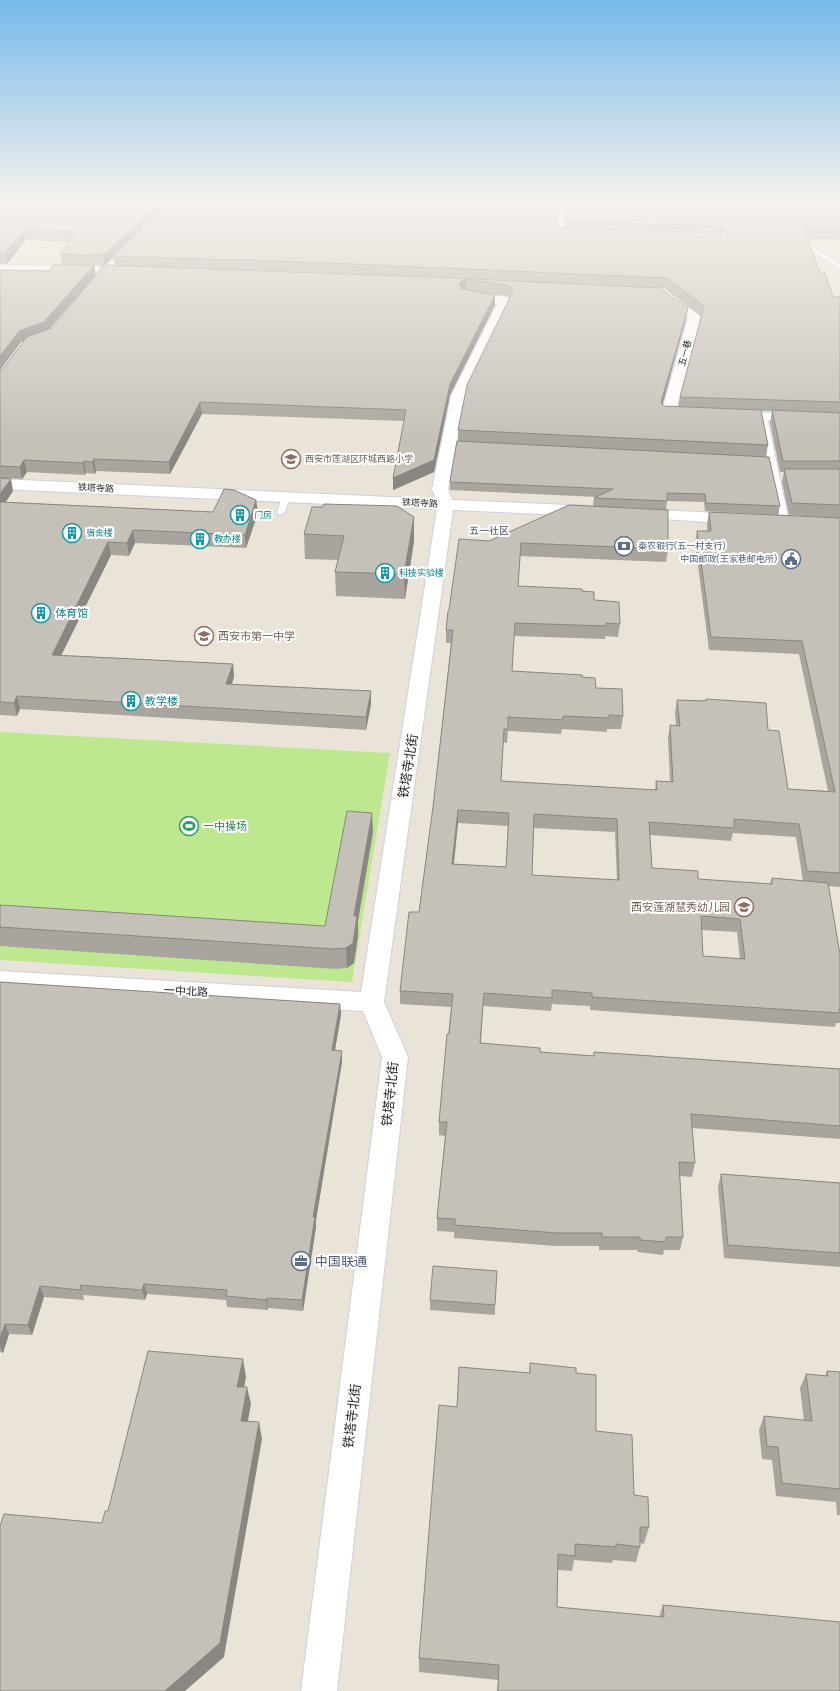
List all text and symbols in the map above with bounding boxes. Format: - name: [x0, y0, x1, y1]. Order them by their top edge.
- street label: 五一巷: [676, 338, 694, 368]
- school or university icon: 西安市莲湖区环城西路小学: [280, 448, 302, 470]
- place label: 西安市莲湖区环城西路小学: [305, 453, 413, 465]
- street label: 铁塔寺路: [78, 481, 114, 495]
- street label: 铁塔寺路: [402, 496, 438, 510]
- building icon: 门房: [229, 504, 251, 526]
- place label: 门房: [254, 509, 272, 521]
- building icon: 宿舍楼: [61, 522, 83, 544]
- district label: 五一社区: [469, 524, 509, 537]
- place label: 宿舍楼: [86, 527, 113, 539]
- building icon: 教办楼: [189, 528, 211, 550]
- place label: 教办楼: [214, 533, 241, 545]
- bank icon: 秦农银行(五一村支行): [613, 535, 635, 557]
- place label: 秦农银行(五一村支行): [638, 540, 726, 552]
- public building icon: 中国邮政(王家巷邮电所): [780, 548, 802, 570]
- place label: 中国邮政(王家巷邮电所): [680, 553, 777, 565]
- building icon: 科技实验楼: [374, 562, 396, 584]
- place label: 科技实验楼: [399, 567, 444, 579]
- building icon: 体育馆: [30, 602, 52, 624]
- place label: 体育馆: [55, 606, 88, 620]
- school or university icon: 西安市第一中学: [193, 625, 215, 647]
- place label: 西安市第一中学: [218, 629, 295, 643]
- building icon: 教学楼: [120, 690, 142, 712]
- place label: 教学楼: [145, 694, 178, 708]
- street label: 铁塔寺北街: [395, 733, 421, 799]
- sports icon: 一中操场: [178, 815, 200, 837]
- place label: 一中操场: [203, 819, 247, 833]
- school or university icon: 西安莲湖慧秀幼儿园: [733, 896, 755, 918]
- place label: 西安莲湖慧秀幼儿园: [631, 900, 730, 914]
- street label: 一中北路: [164, 983, 208, 999]
- street label: 铁塔寺北街: [378, 1061, 402, 1127]
- office icon: 中国联通: [290, 1250, 312, 1272]
- place label: 中国联通: [315, 1253, 367, 1270]
- street label: 铁塔寺北街: [340, 1383, 364, 1449]

